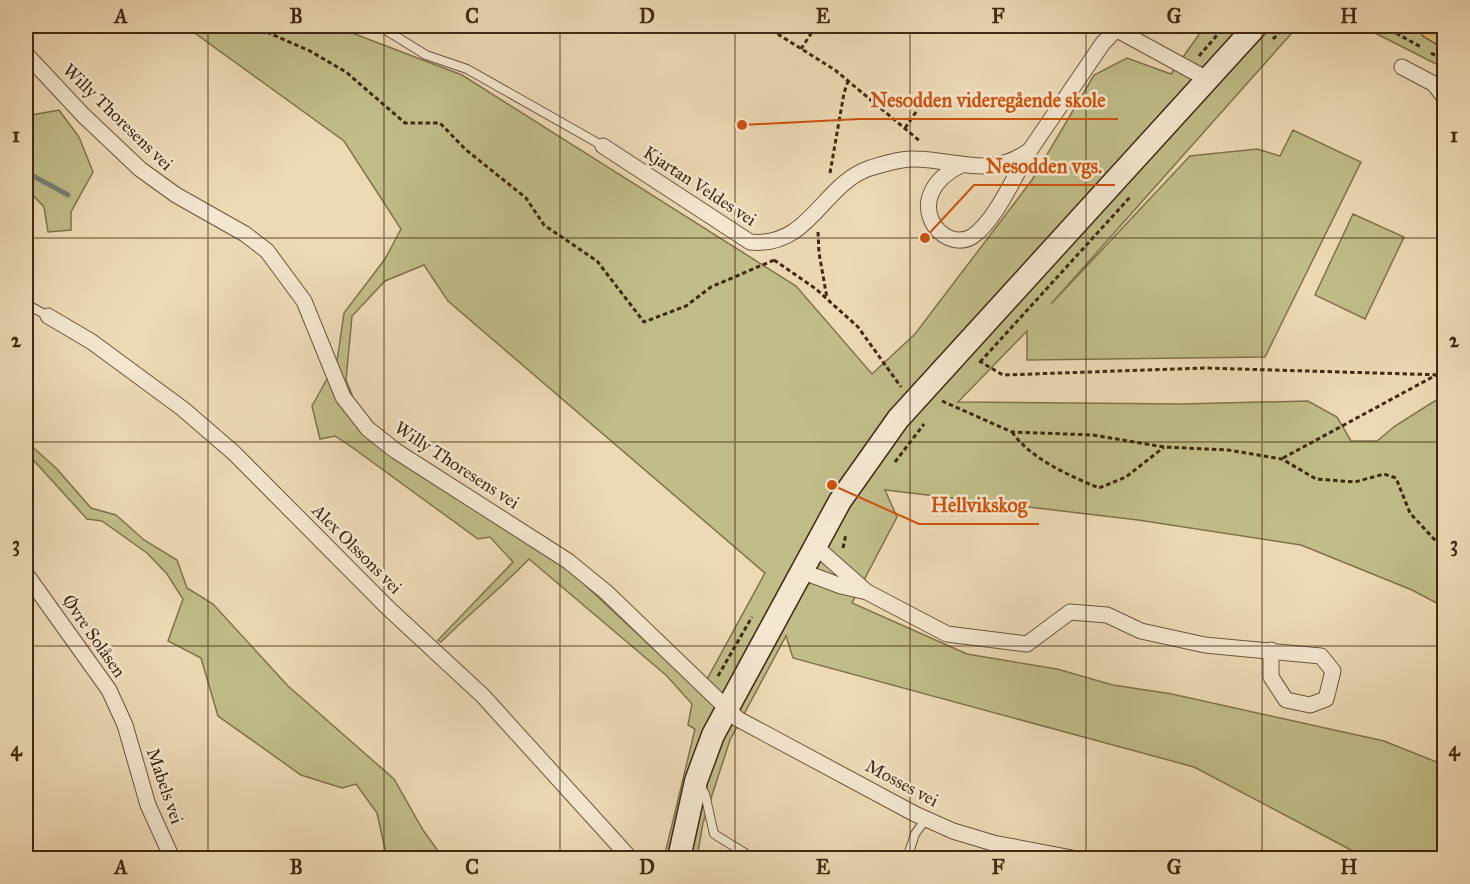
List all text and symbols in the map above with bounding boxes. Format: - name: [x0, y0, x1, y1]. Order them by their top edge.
- text: A: [112, 4, 128, 28]
- text: B: [289, 4, 303, 28]
- text: C: [465, 4, 479, 28]
- text: D: [639, 4, 655, 28]
- text: E: [816, 4, 831, 28]
- text: F: [991, 4, 1005, 28]
- text: G: [1167, 4, 1182, 28]
- text: H: [1340, 4, 1358, 28]
- street label: Willy Thoresens vei: [58, 59, 178, 175]
- callout: Nesodden videregående skole: [859, 81, 1118, 119]
- text: Nesodden videregående skole: [871, 88, 1106, 113]
- text: 1: [12, 123, 20, 147]
- text: 1: [1450, 123, 1458, 147]
- street label: Kjartan Veldes vei: [639, 141, 761, 231]
- callout: Nesodden vgs.: [974, 147, 1115, 185]
- text: Nesodden vgs.: [986, 154, 1102, 179]
- text: 2: [11, 328, 22, 352]
- text: 2: [1449, 328, 1460, 352]
- street label: Willy Thoresens vei: [390, 416, 524, 514]
- callout: Hellvikskog: [919, 486, 1039, 524]
- text: Hellvikskog: [931, 493, 1028, 518]
- street label: Alex Olssons vei: [307, 499, 407, 599]
- text: 3: [12, 532, 20, 557]
- text: 3: [1450, 532, 1458, 557]
- street label: Øvre Solåsen: [57, 590, 131, 682]
- text: 4: [10, 737, 22, 762]
- text: 4: [1448, 737, 1460, 762]
- street label: Mabels vei: [142, 745, 188, 827]
- street label: Mosses vei: [862, 755, 942, 811]
- text: A: [112, 855, 128, 879]
- text: B: [289, 855, 303, 879]
- text: C: [465, 855, 479, 879]
- text: D: [639, 855, 655, 879]
- text: E: [816, 855, 831, 879]
- text: F: [991, 855, 1005, 879]
- text: G: [1167, 855, 1182, 879]
- text: H: [1340, 855, 1358, 879]

